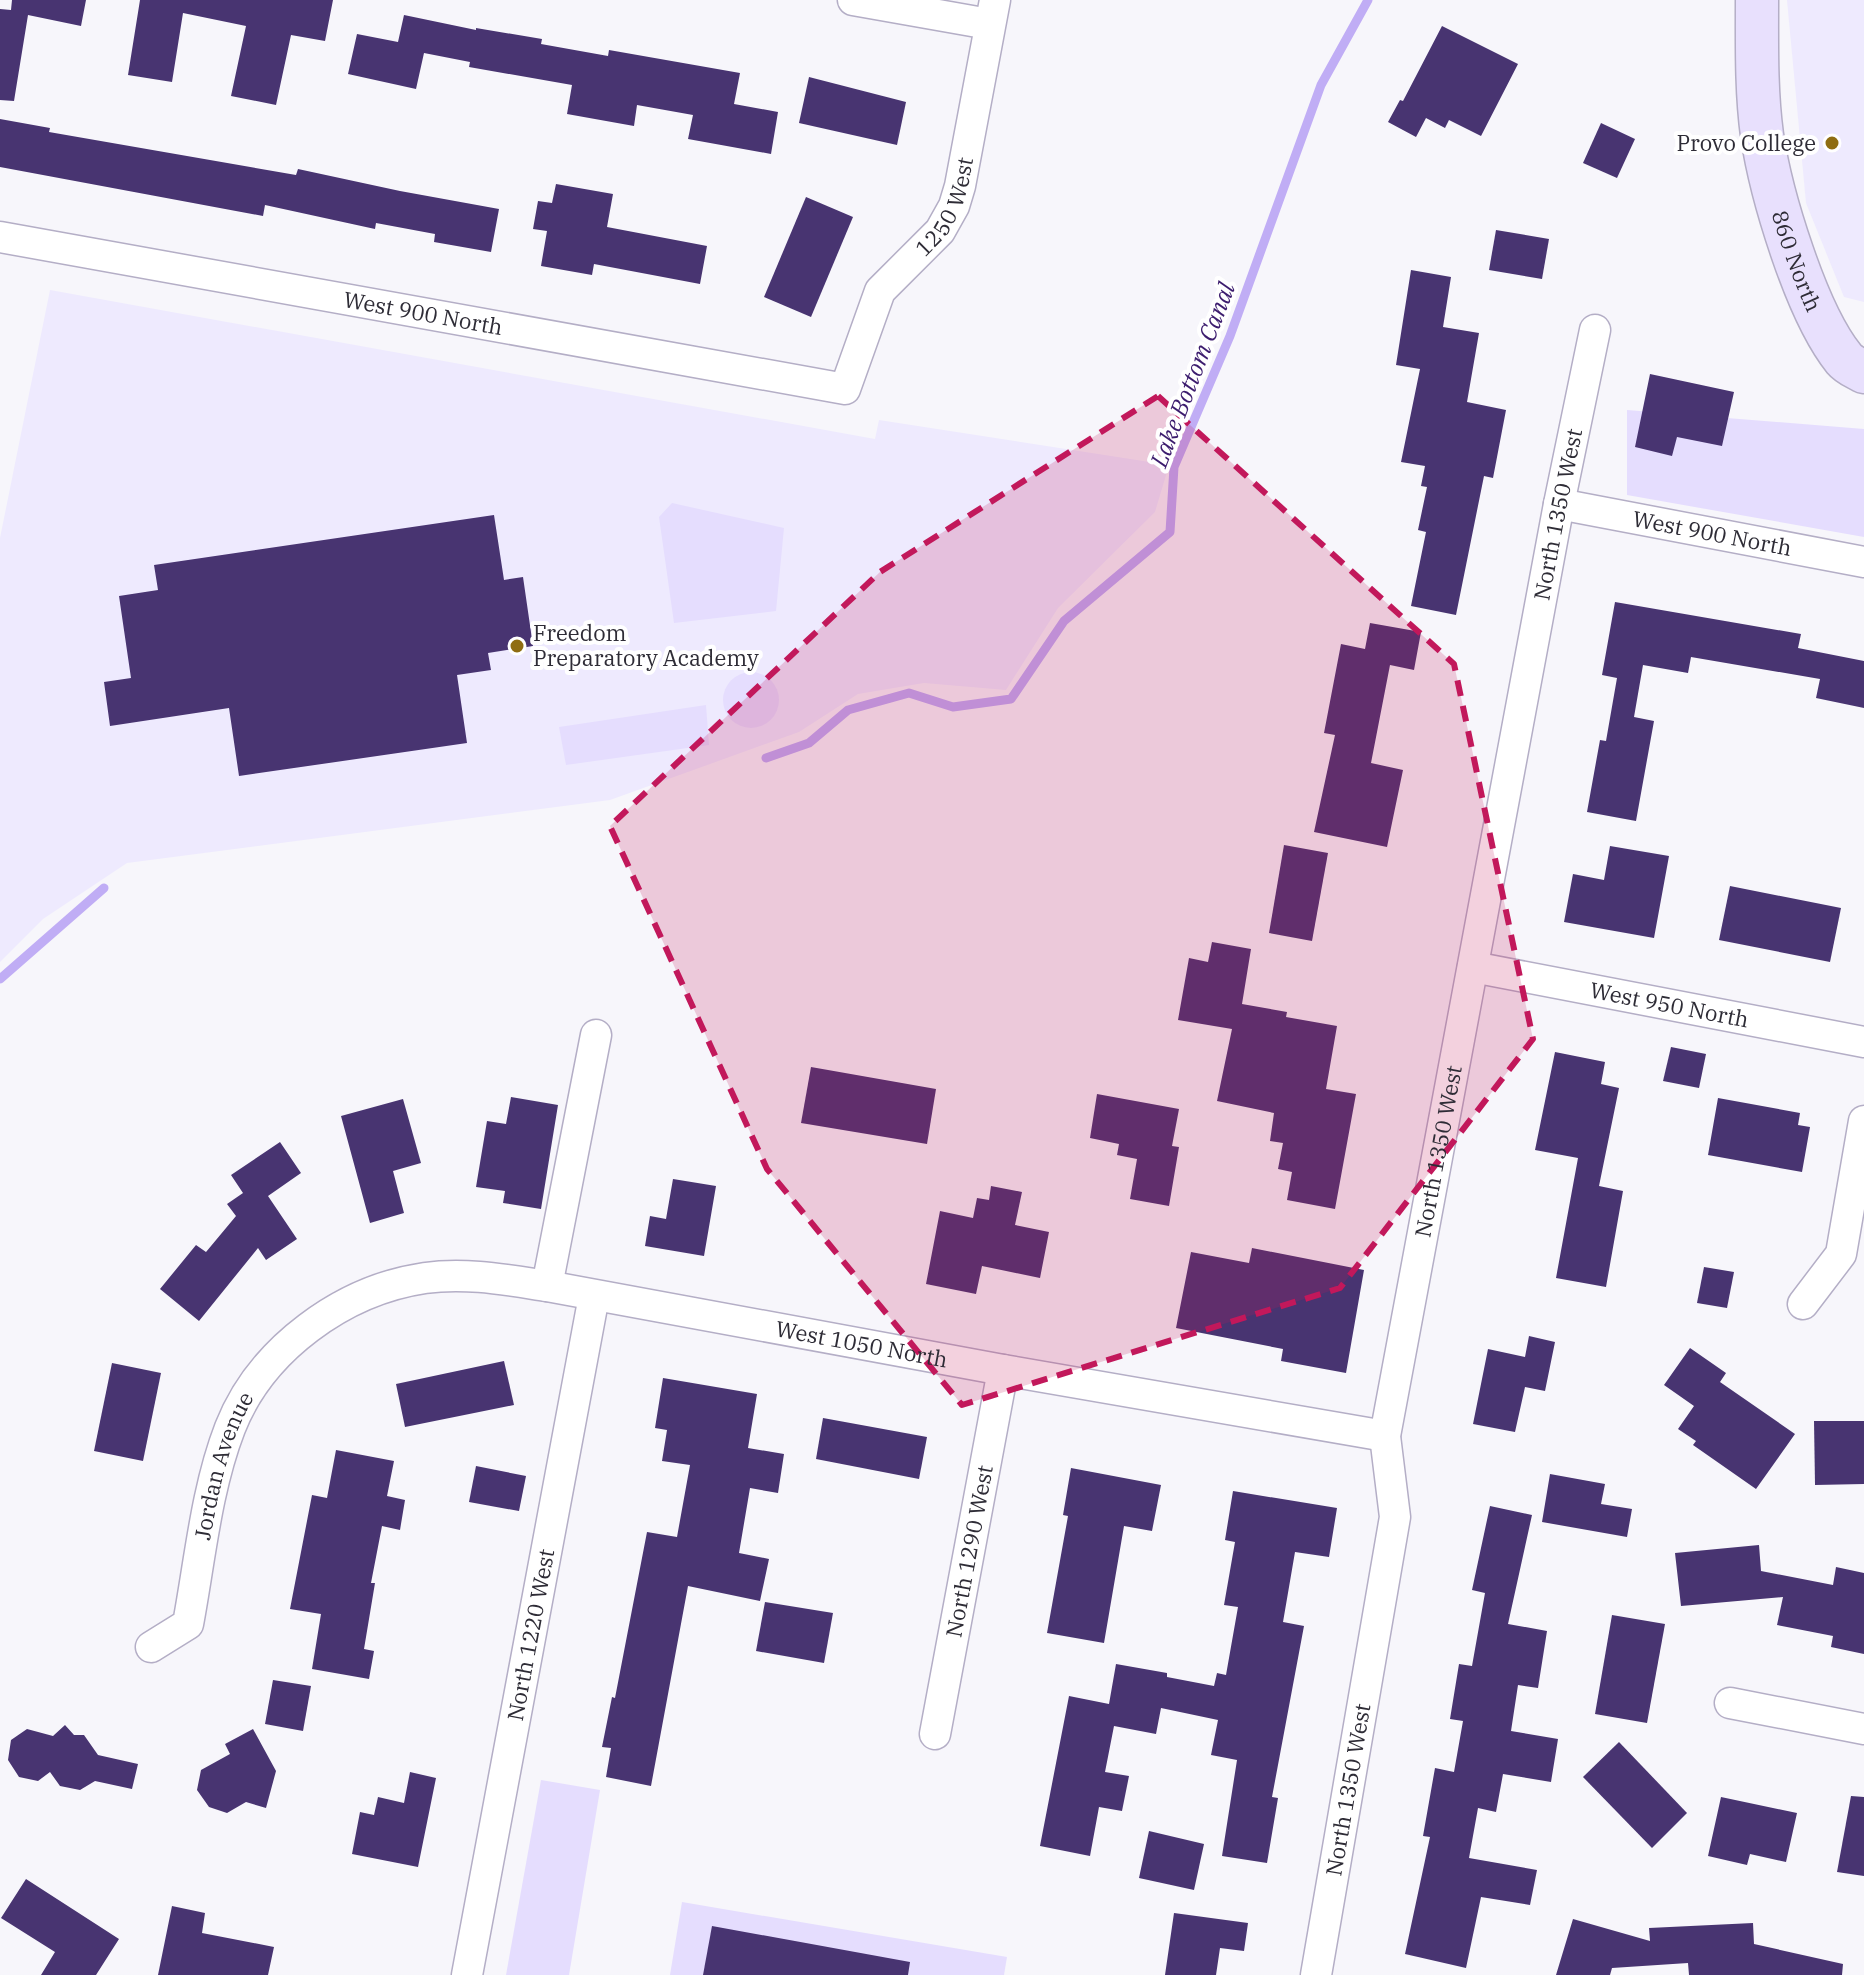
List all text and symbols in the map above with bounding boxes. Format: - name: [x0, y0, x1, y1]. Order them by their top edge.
- place label: Provo College: [1676, 128, 1816, 157]
- marker: Provo College: [1823, 134, 1841, 152]
- street label: 1250 West: [908, 154, 979, 262]
- street label: 860 North: [1766, 207, 1829, 316]
- water label: Lake Bottom Canal: [1142, 276, 1242, 473]
- street label: West 900 North: [341, 284, 505, 341]
- street label: North 1350 West: [1526, 426, 1588, 603]
- street label: West 900 North: [1630, 503, 1794, 562]
- place label: Freedom Preparatory Academy: [533, 618, 759, 672]
- marker: Freedom Preparatory Academy: [508, 637, 526, 655]
- street label: West 950 North: [1588, 975, 1751, 1034]
- street label: North 1350 West: [1407, 1063, 1468, 1240]
- street label: West 1050 North: [773, 1313, 950, 1374]
- street label: Jordan Avenue: [187, 1386, 259, 1542]
- street label: North 1290 West: [938, 1462, 999, 1639]
- street label: North 1220 West: [500, 1546, 560, 1723]
- street label: North 1350 West: [1318, 1701, 1377, 1878]

